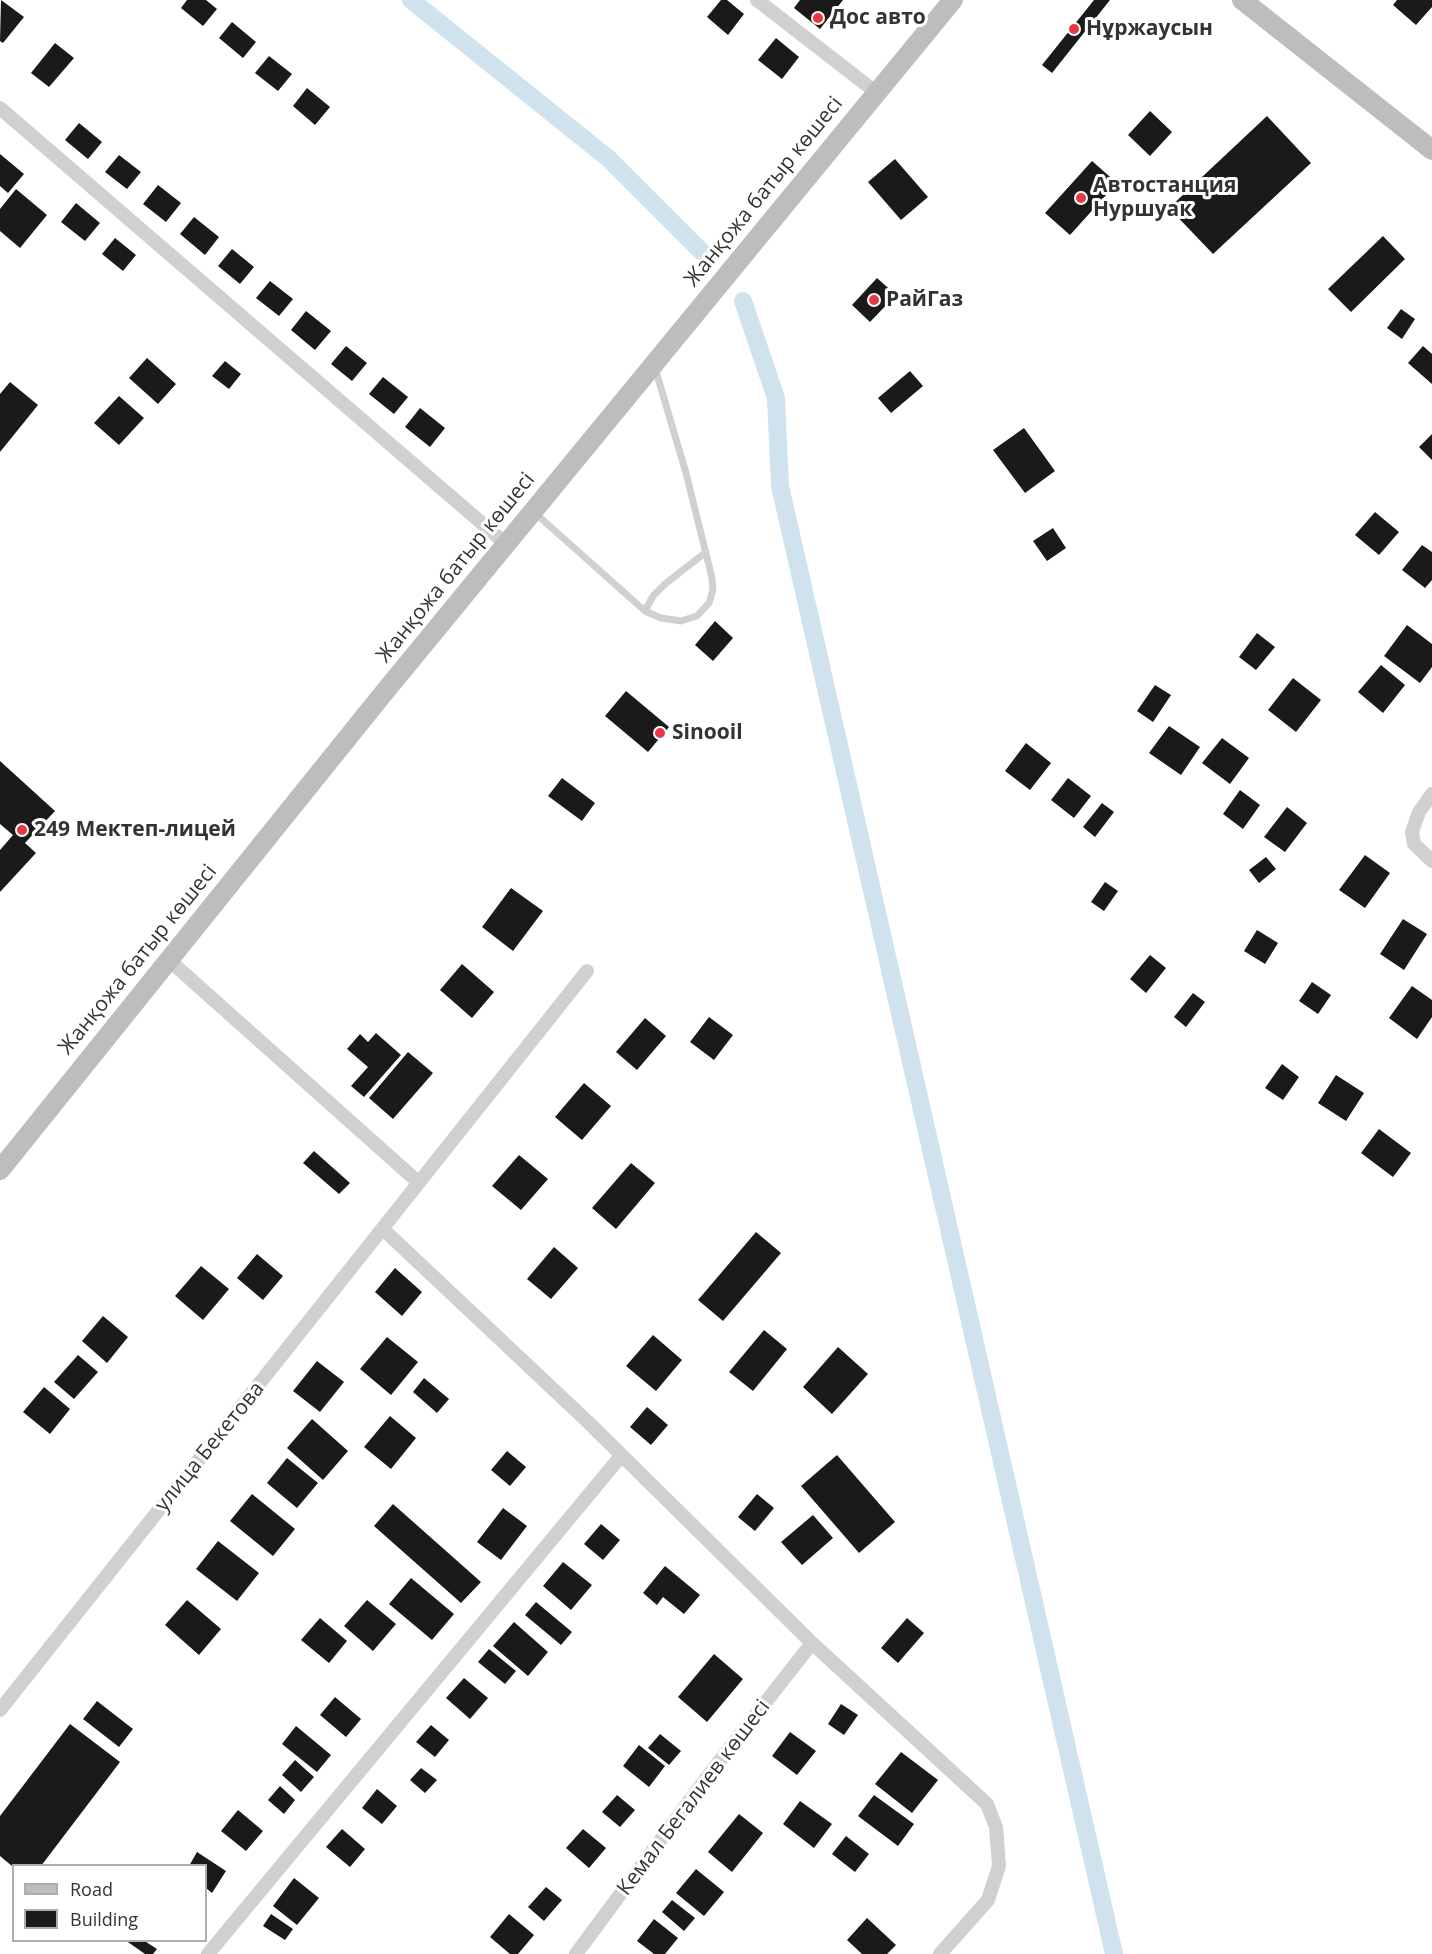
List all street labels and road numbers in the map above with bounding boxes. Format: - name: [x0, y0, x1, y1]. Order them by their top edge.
- street label: Жанқожа батыр көшесі: [680, 92, 848, 292]
- street label: Жанқожа батыр көшесі: [372, 468, 540, 668]
- street label: Жанқожа батыр көшесі: [54, 860, 222, 1060]
- street label: улица Бекетова: [150, 1377, 270, 1517]
- street label: Кемал Бегалиев көшесі: [612, 1695, 776, 1901]

